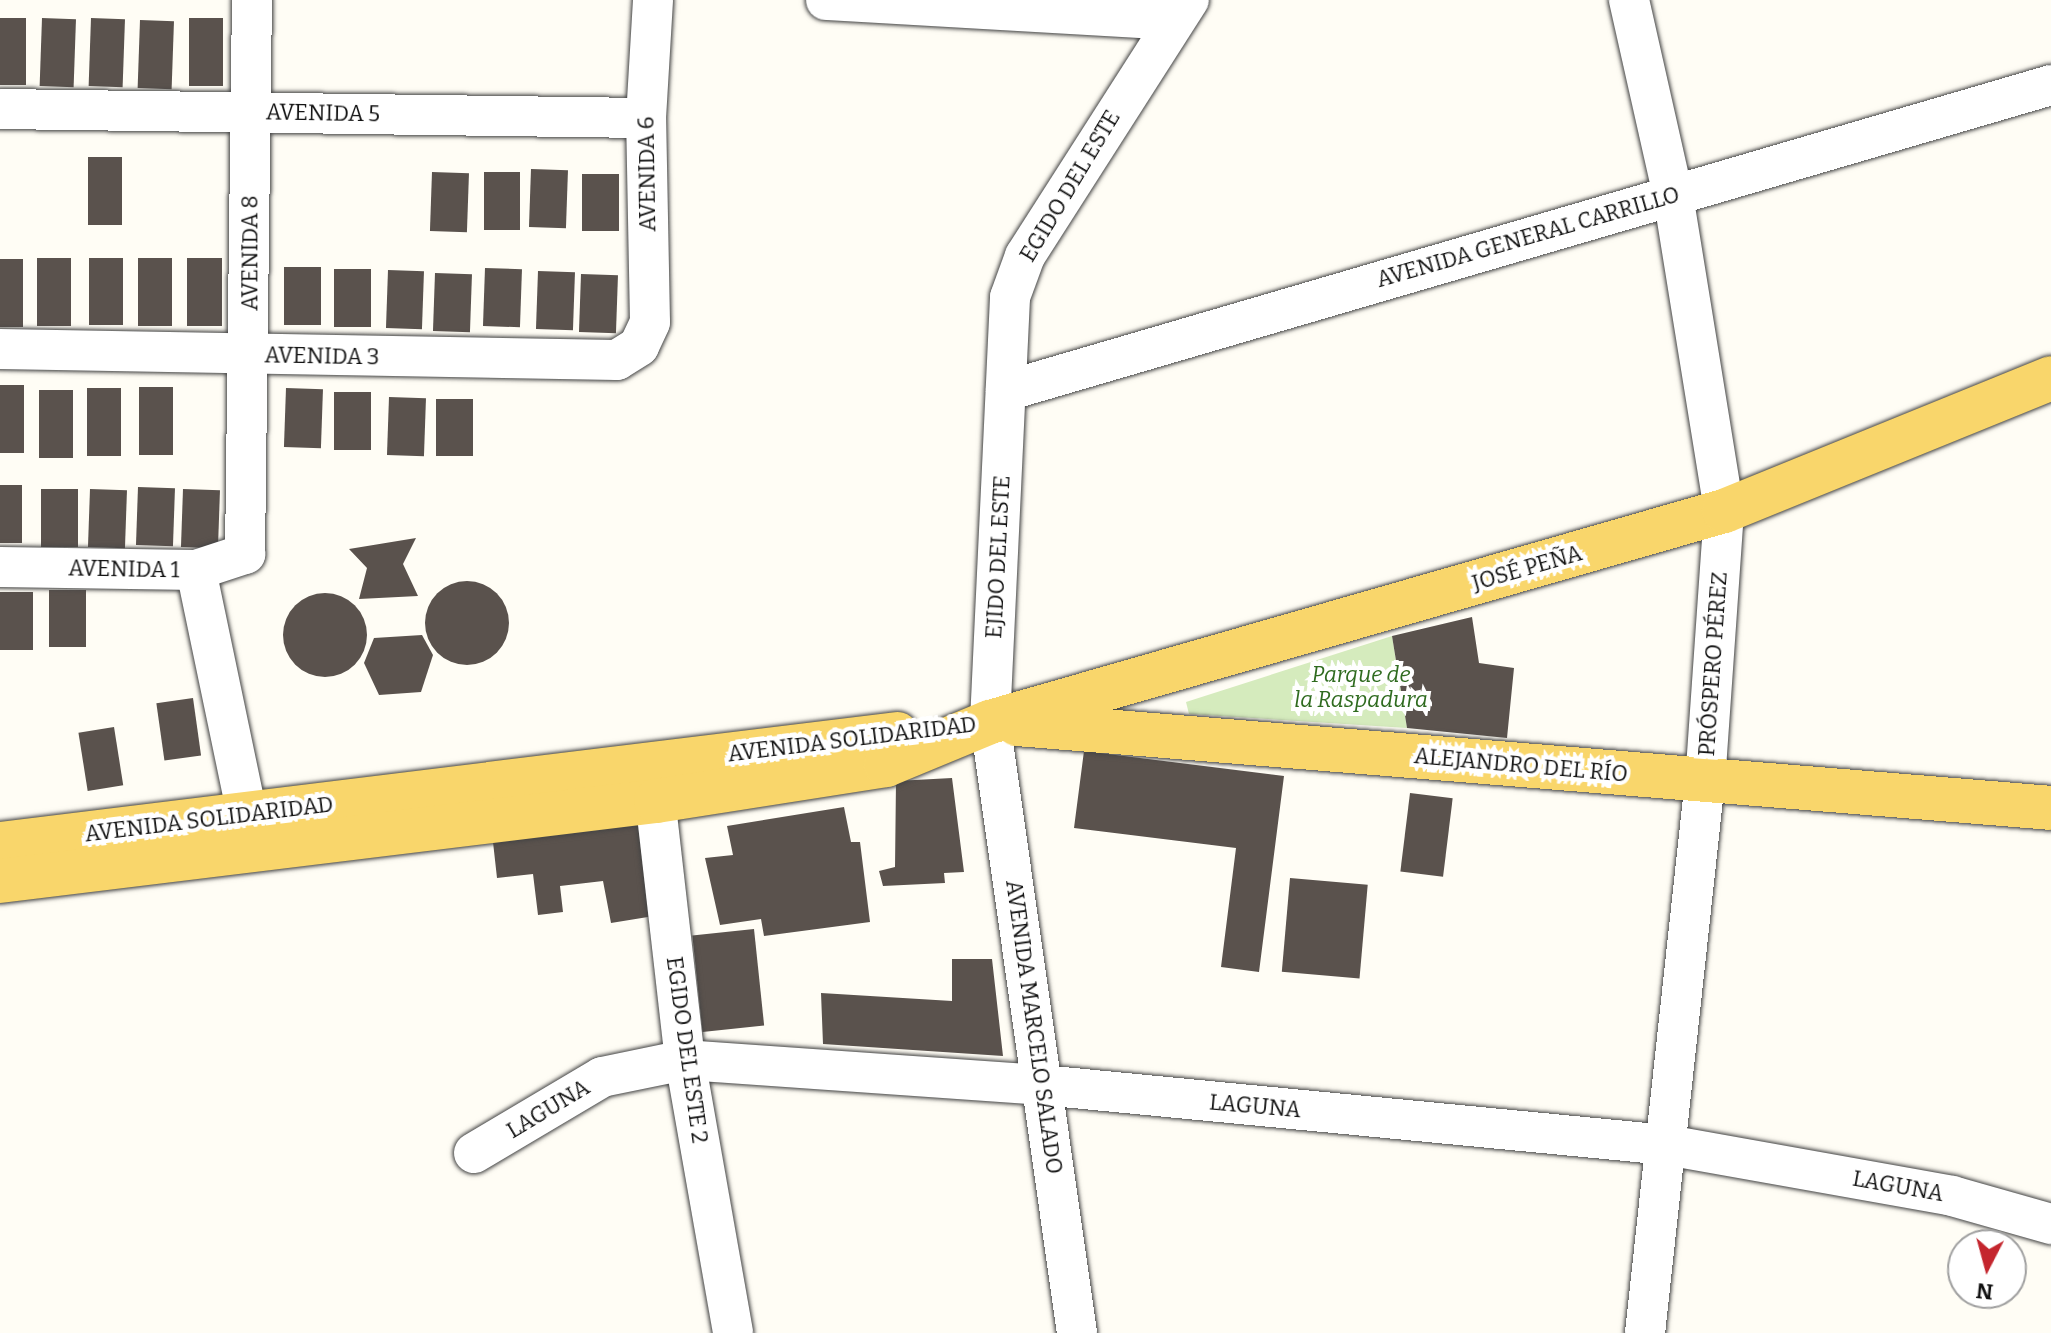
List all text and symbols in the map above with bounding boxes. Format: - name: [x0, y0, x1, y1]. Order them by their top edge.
- street label: AVENIDA 5: [266, 99, 380, 127]
- street label: EGIDO DEL ESTE: [1014, 106, 1126, 266]
- street label: AVENIDA 6: [633, 116, 661, 232]
- street label: AVENIDA GENERAL CARRILLO: [1373, 181, 1683, 293]
- street label: AVENIDA 8: [237, 195, 263, 311]
- street label: AVENIDA 3: [264, 342, 380, 370]
- street label: EJIDO DEL ESTE: [981, 475, 1015, 639]
- street label: JOSÉ PEÑA: [1469, 540, 1585, 596]
- street label: AVENIDA 1: [68, 555, 180, 583]
- street label: PRÓSPERO PÉREZ: [1693, 571, 1733, 757]
- park label: Parque de la Raspadura: [1294, 661, 1428, 712]
- street label: AVENIDA SOLIDARIDAD: [726, 711, 978, 767]
- street label: ALEJANDRO DEL RÍO: [1413, 743, 1629, 787]
- street label: AVENIDA SOLIDARIDAD: [83, 791, 335, 847]
- street label: AVENIDA MARCELO SALADO: [1000, 878, 1068, 1176]
- street label: EGIDO DEL ESTE 2: [661, 955, 713, 1145]
- street label: LAGUNA: [502, 1074, 594, 1144]
- street label: LAGUNA: [1208, 1089, 1302, 1123]
- street label: LAGUNA: [1851, 1165, 1945, 1207]
- north arrow: [1947, 1229, 2027, 1309]
- text: N: [1975, 1277, 1995, 1306]

